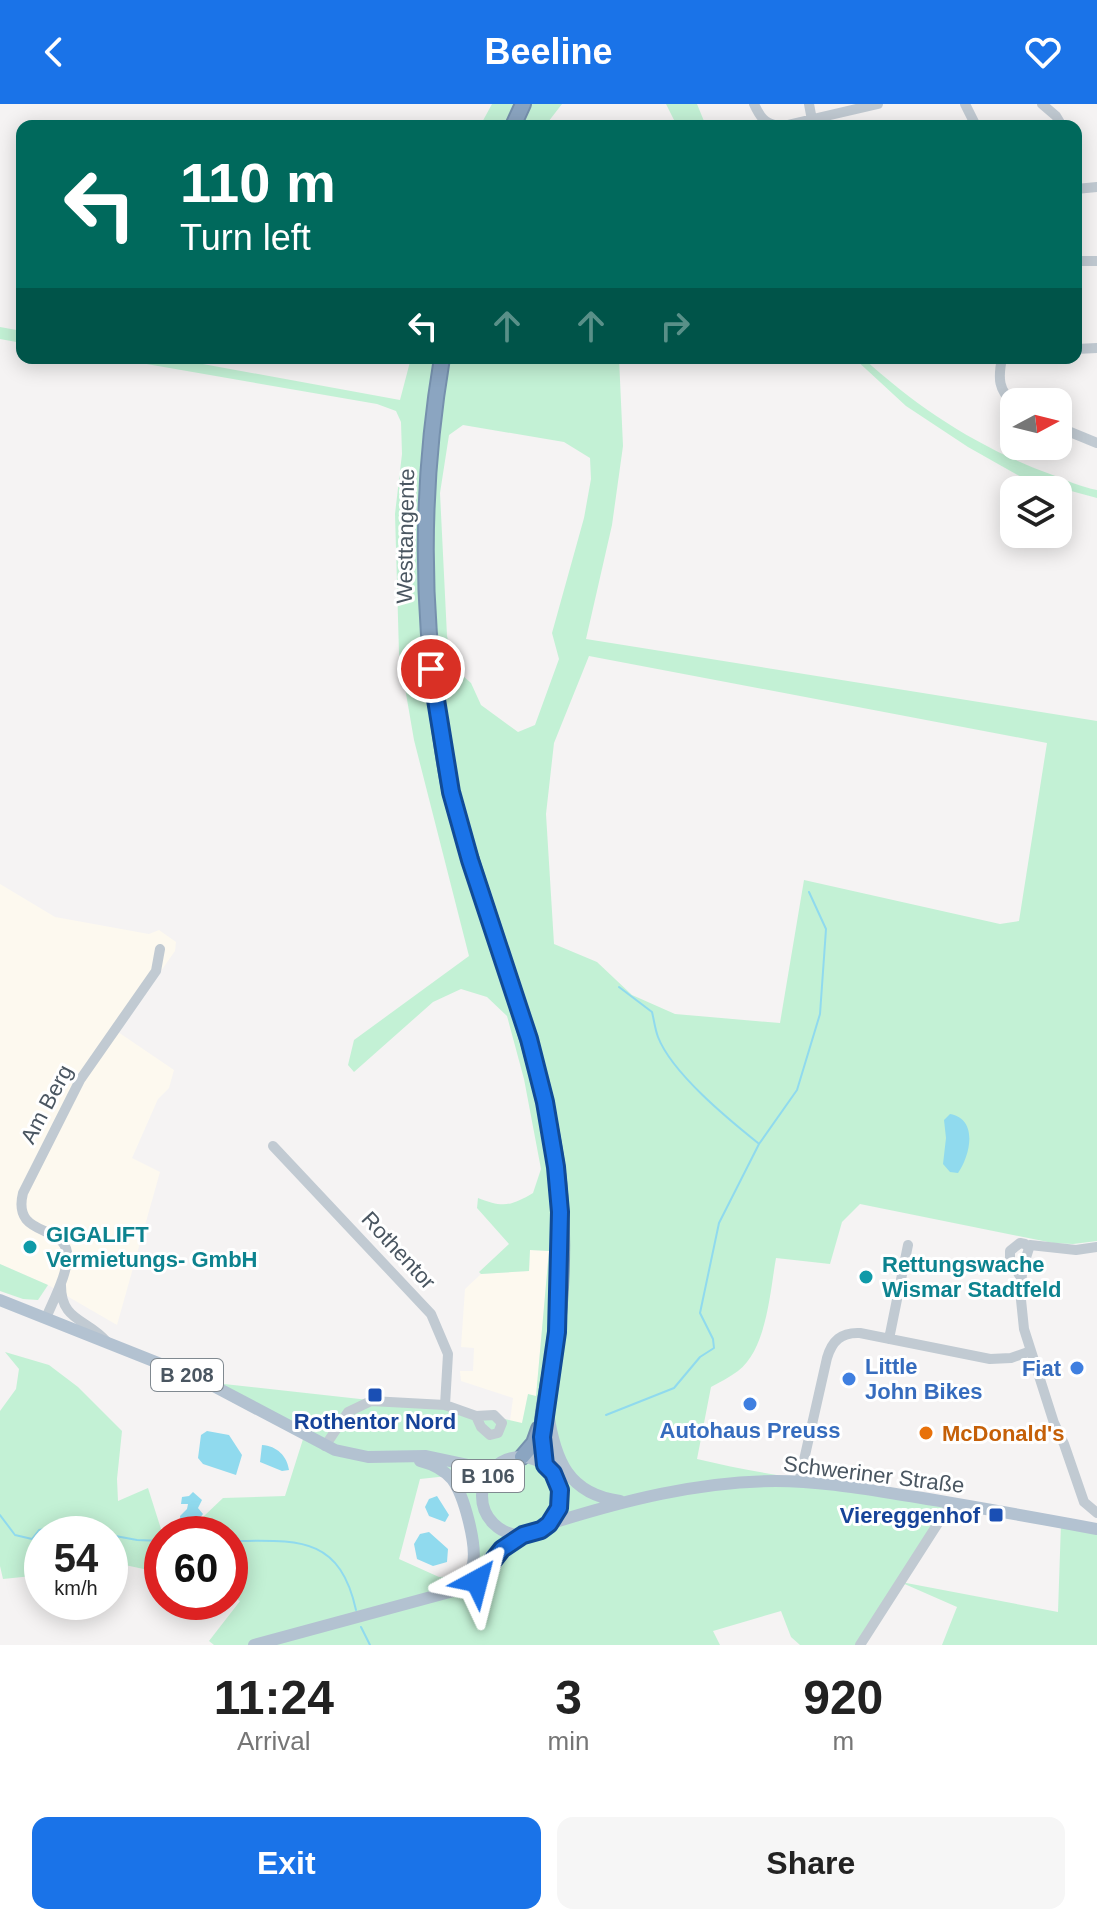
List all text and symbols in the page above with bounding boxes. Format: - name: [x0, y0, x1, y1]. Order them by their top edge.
- icon: back: [32, 30, 76, 74]
- icon: heart: [1021, 30, 1065, 74]
- text: Beeline: [484, 31, 613, 72]
- text: 110 m: [180, 151, 336, 214]
- icon: left: [48, 152, 152, 256]
- text: Turn left: [180, 217, 311, 258]
- icon: left: [401, 304, 445, 348]
- icon: ahead: [485, 304, 529, 348]
- icon: ahead: [569, 304, 613, 348]
- icon: right: [653, 304, 697, 348]
- north arrow: [1000, 388, 1072, 460]
- map controls: [1000, 388, 1072, 548]
- street label: Westtangente: [392, 468, 419, 604]
- button: layers: [1000, 476, 1072, 548]
- pin: [397, 635, 465, 703]
- icon: arrive: [409, 647, 453, 691]
- street label: Am Berg: [15, 1061, 78, 1148]
- street label: Rothentor: [357, 1206, 441, 1294]
- place label: GIGALIFT Vermietungs- GmbH: [46, 1222, 257, 1272]
- marker: GIGALIFT Vermietungs- GmbH: [21, 1238, 39, 1256]
- place label: Rettungswache Wismar Stadtfeld: [882, 1252, 1062, 1302]
- marker: Rettungswache Wismar Stadtfeld: [857, 1268, 875, 1286]
- place label: Little John Bikes: [865, 1354, 982, 1404]
- place label: Fiat: [1022, 1356, 1062, 1381]
- road number: B 208: [151, 1359, 223, 1391]
- marker: Fiat: [1068, 1359, 1086, 1377]
- marker: Little John Bikes: [840, 1370, 858, 1388]
- marker: Rothentor Nord: [366, 1386, 384, 1404]
- marker: Autohaus Preuss: [741, 1395, 759, 1413]
- place label: Rothentor Nord: [294, 1409, 456, 1434]
- place label: Autohaus Preuss: [660, 1418, 840, 1443]
- place label: McDonald's: [942, 1421, 1065, 1446]
- marker: McDonald's: [917, 1424, 935, 1442]
- street label: Schweriner Straße: [782, 1451, 966, 1498]
- road number: B 106: [452, 1460, 524, 1492]
- place label: Viereggenhof: [840, 1503, 981, 1528]
- marker: Viereggenhof: [987, 1506, 1005, 1524]
- speed limit sign: 60: [144, 1516, 248, 1620]
- text: 54: [54, 1536, 98, 1580]
- position arrow: [435, 1539, 519, 1623]
- text: km/h: [54, 1577, 98, 1599]
- text: 11:24: [214, 1671, 334, 1724]
- text: 3: [555, 1671, 582, 1724]
- text: 920: [803, 1671, 883, 1724]
- text: Arrival: [237, 1726, 311, 1756]
- text: min: [548, 1726, 589, 1756]
- text: m: [832, 1726, 854, 1756]
- button: Exit: [32, 1817, 541, 1909]
- button: Share: [557, 1817, 1065, 1909]

